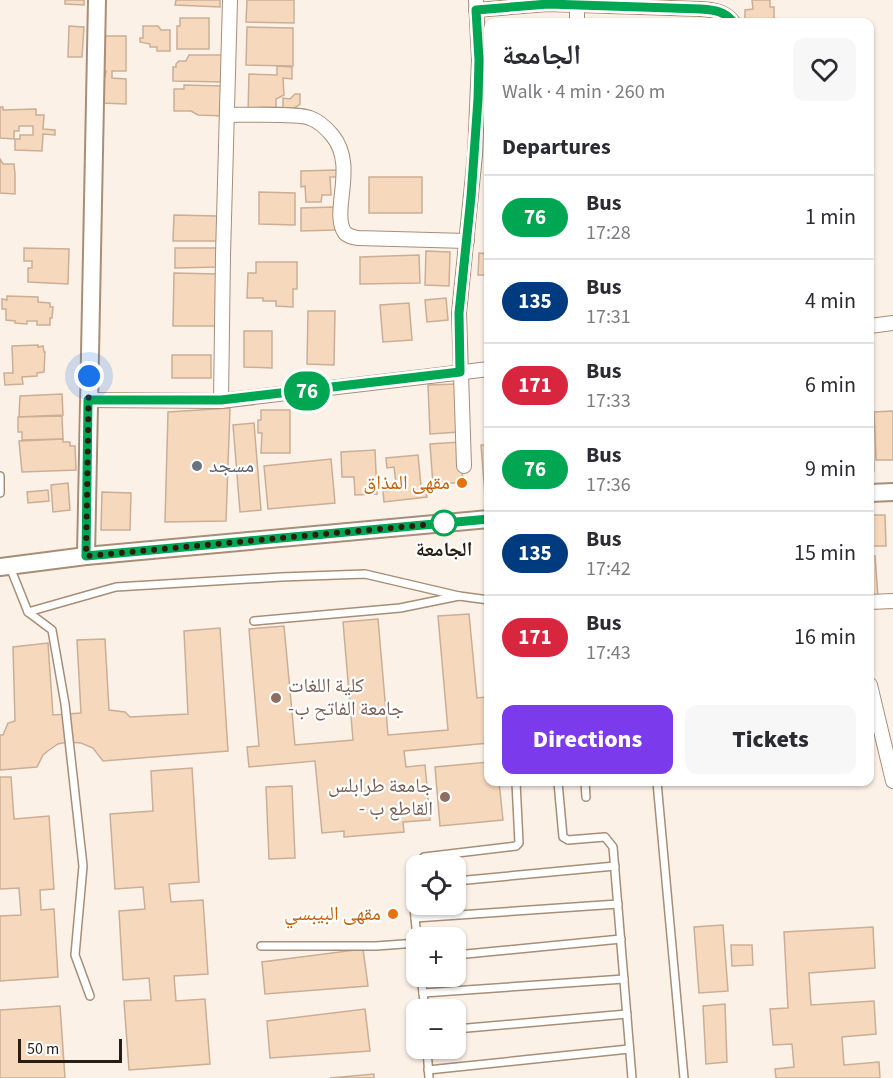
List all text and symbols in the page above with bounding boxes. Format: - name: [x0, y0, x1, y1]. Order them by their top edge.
- text: الجامعة: [502, 35, 581, 75]
- button: heart: [793, 38, 856, 101]
- text: Walk · 4 min · 260 m: [502, 78, 665, 106]
- text: Departures: [502, 131, 611, 163]
- text: Bus: [586, 187, 622, 219]
- text: 1 min: [805, 201, 856, 233]
- text: 76: [524, 202, 546, 232]
- text: 17:28: [586, 219, 631, 247]
- text: Bus: [586, 271, 622, 303]
- text: 4 min: [805, 285, 856, 317]
- text: 135: [518, 286, 552, 316]
- text: 17:31: [586, 303, 631, 331]
- text: Bus: [586, 355, 622, 387]
- your location: [74, 361, 104, 391]
- text: 6 min: [805, 369, 856, 401]
- text: 171: [518, 370, 552, 400]
- line badge: 76: [280, 372, 334, 410]
- text: 76: [296, 376, 318, 406]
- text: 17:33: [586, 387, 631, 415]
- text: Bus: [586, 439, 622, 471]
- place label: مسجد: [209, 452, 254, 480]
- text: 9 min: [805, 453, 856, 485]
- text: 76: [524, 454, 546, 484]
- marker: مسجد: [190, 459, 204, 473]
- place label: مقهى المذاق: [363, 469, 450, 497]
- text: 17:36: [586, 471, 631, 499]
- marker: مقهى المذاق: [455, 476, 469, 490]
- marker: الجامعة: [431, 510, 457, 536]
- text: Bus: [586, 523, 622, 555]
- place label: الجامعة: [416, 536, 472, 564]
- text: 15 min: [794, 537, 856, 569]
- text: 135: [518, 538, 552, 568]
- text: 17:42: [586, 555, 631, 583]
- text: Bus: [586, 607, 622, 639]
- text: 16 min: [794, 621, 856, 653]
- text: 171: [518, 622, 552, 652]
- text: 17:43: [586, 639, 631, 667]
- place label: كلية اللغات -جامعة الفاتح ب: [288, 672, 404, 723]
- marker: كلية اللغات -جامعة الفاتح ب: [269, 691, 283, 705]
- button: Directions: [502, 705, 673, 774]
- button: Tickets: [685, 705, 856, 774]
- place label: جامعة طرابلس - القاطع ب: [328, 772, 433, 823]
- marker: جامعة طرابلس - القاطع ب: [438, 790, 452, 804]
- map controls: [406, 855, 466, 1059]
- button: locate: [406, 855, 466, 915]
- place label: مقهى البيبسي: [284, 900, 381, 929]
- marker: مقهى البيبسي: [386, 907, 400, 921]
- button: +: [406, 927, 466, 987]
- button: −: [406, 999, 466, 1059]
- scale bar: [18, 1036, 122, 1064]
- text: 50 m: [27, 1038, 59, 1060]

